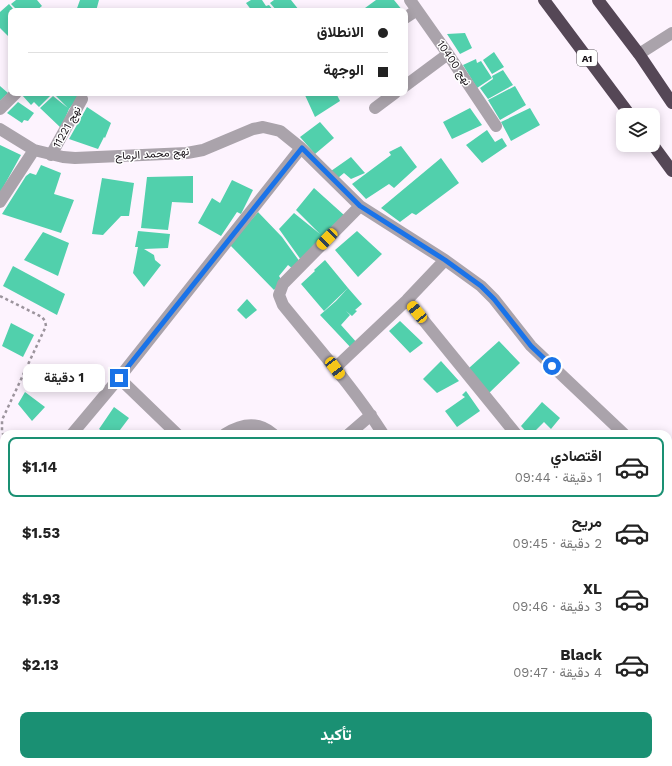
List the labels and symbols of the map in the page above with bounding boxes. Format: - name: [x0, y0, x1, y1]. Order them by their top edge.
- street label: نهج 10400: [433, 38, 474, 89]
- road number: A1: [577, 50, 597, 66]
- street label: نهج 11221: [50, 104, 85, 151]
- street label: نهج محمد الرماح: [114, 145, 190, 164]
- car: [314, 226, 340, 252]
- car: [405, 299, 429, 325]
- car: [323, 355, 347, 381]
- route start: [543, 357, 561, 375]
- callout: 1 دقيقة: [23, 364, 105, 392]
- route end: [110, 369, 128, 387]

